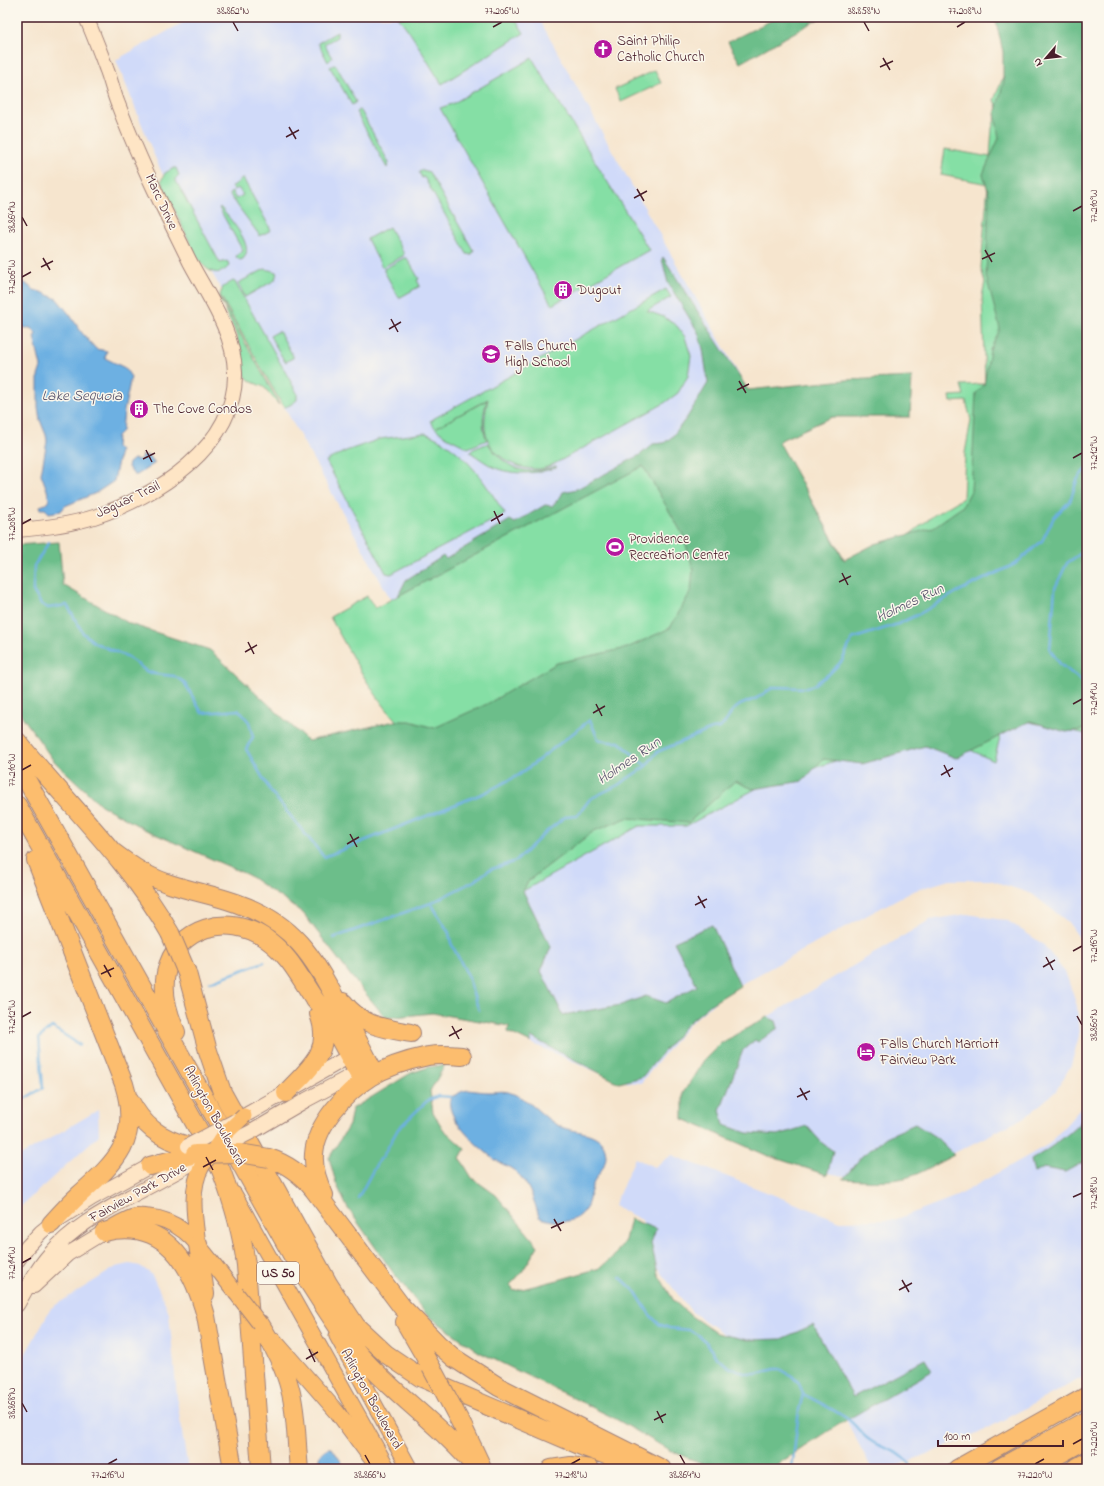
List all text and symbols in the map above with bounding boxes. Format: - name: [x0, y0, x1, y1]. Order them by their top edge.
- text: 38.862°N: [217, 4, 249, 19]
- text: 77.206°W: [485, 4, 519, 19]
- text: 38.858°N: [848, 4, 881, 19]
- text: 77.208°W: [948, 4, 982, 19]
- place label: Saint Philip Catholic Church: [617, 31, 705, 68]
- church icon: Saint Philip Catholic Church: [592, 38, 614, 60]
- north arrow: [1026, 38, 1066, 78]
- text: N: [1029, 55, 1047, 69]
- street label: Marc Drive: [139, 171, 183, 234]
- text: 77.210°W: [1087, 189, 1102, 223]
- text: 38.864°N: [5, 201, 20, 233]
- text: 77.206°W: [5, 260, 20, 294]
- building icon: Dugout: [552, 279, 574, 301]
- place label: Dugout: [576, 280, 622, 302]
- place label: Falls Church High School: [504, 336, 576, 374]
- school or university icon: Falls Church High School: [480, 343, 502, 365]
- water label: Lake Sequoia: [42, 385, 123, 407]
- building icon: The Cove Condos: [128, 398, 150, 420]
- place label: The Cove Condos: [153, 399, 252, 420]
- text: 77.212°W: [1087, 436, 1102, 470]
- street label: Jaguar Trail: [92, 476, 164, 525]
- text: 77.208°W: [5, 507, 20, 541]
- place label: Providence Recreation Center: [629, 529, 729, 566]
- sports icon: Providence Recreation Center: [604, 536, 626, 558]
- water label: Holmes Run: [872, 577, 948, 628]
- text: 77.214°W: [1087, 682, 1102, 715]
- water label: Holmes Run: [593, 731, 666, 790]
- text: 77.210°W: [5, 753, 20, 787]
- text: 77.216°W: [1087, 929, 1102, 963]
- text: 77.212°W: [5, 1000, 20, 1034]
- text: 38.860°N: [1087, 1009, 1102, 1041]
- place label: Falls Church Marriott Fairview Park: [879, 1034, 999, 1071]
- hotel icon: Falls Church Marriott Fairview Park: [855, 1041, 877, 1063]
- street label: Arlington Boulevard: [177, 1062, 250, 1171]
- street label: Fairview Park Drive: [85, 1157, 191, 1229]
- text: 77.218°W: [1087, 1176, 1102, 1209]
- text: 77.214°W: [5, 1246, 20, 1279]
- road number: US 50: [257, 1262, 299, 1284]
- street label: Arlington Boulevard: [334, 1345, 407, 1454]
- text: 38.868°N: [5, 1387, 20, 1419]
- text: 77.220°W: [1087, 1421, 1102, 1456]
- scale bar: [938, 1422, 1063, 1448]
- text: 100 m: [944, 1428, 971, 1446]
- text: 77.216°W: [91, 1468, 125, 1483]
- text: 38.866°N: [354, 1468, 386, 1483]
- text: 77.218°W: [555, 1468, 588, 1483]
- text: 38.864°N: [669, 1468, 701, 1483]
- text: 77.220°W: [1018, 1468, 1053, 1483]

